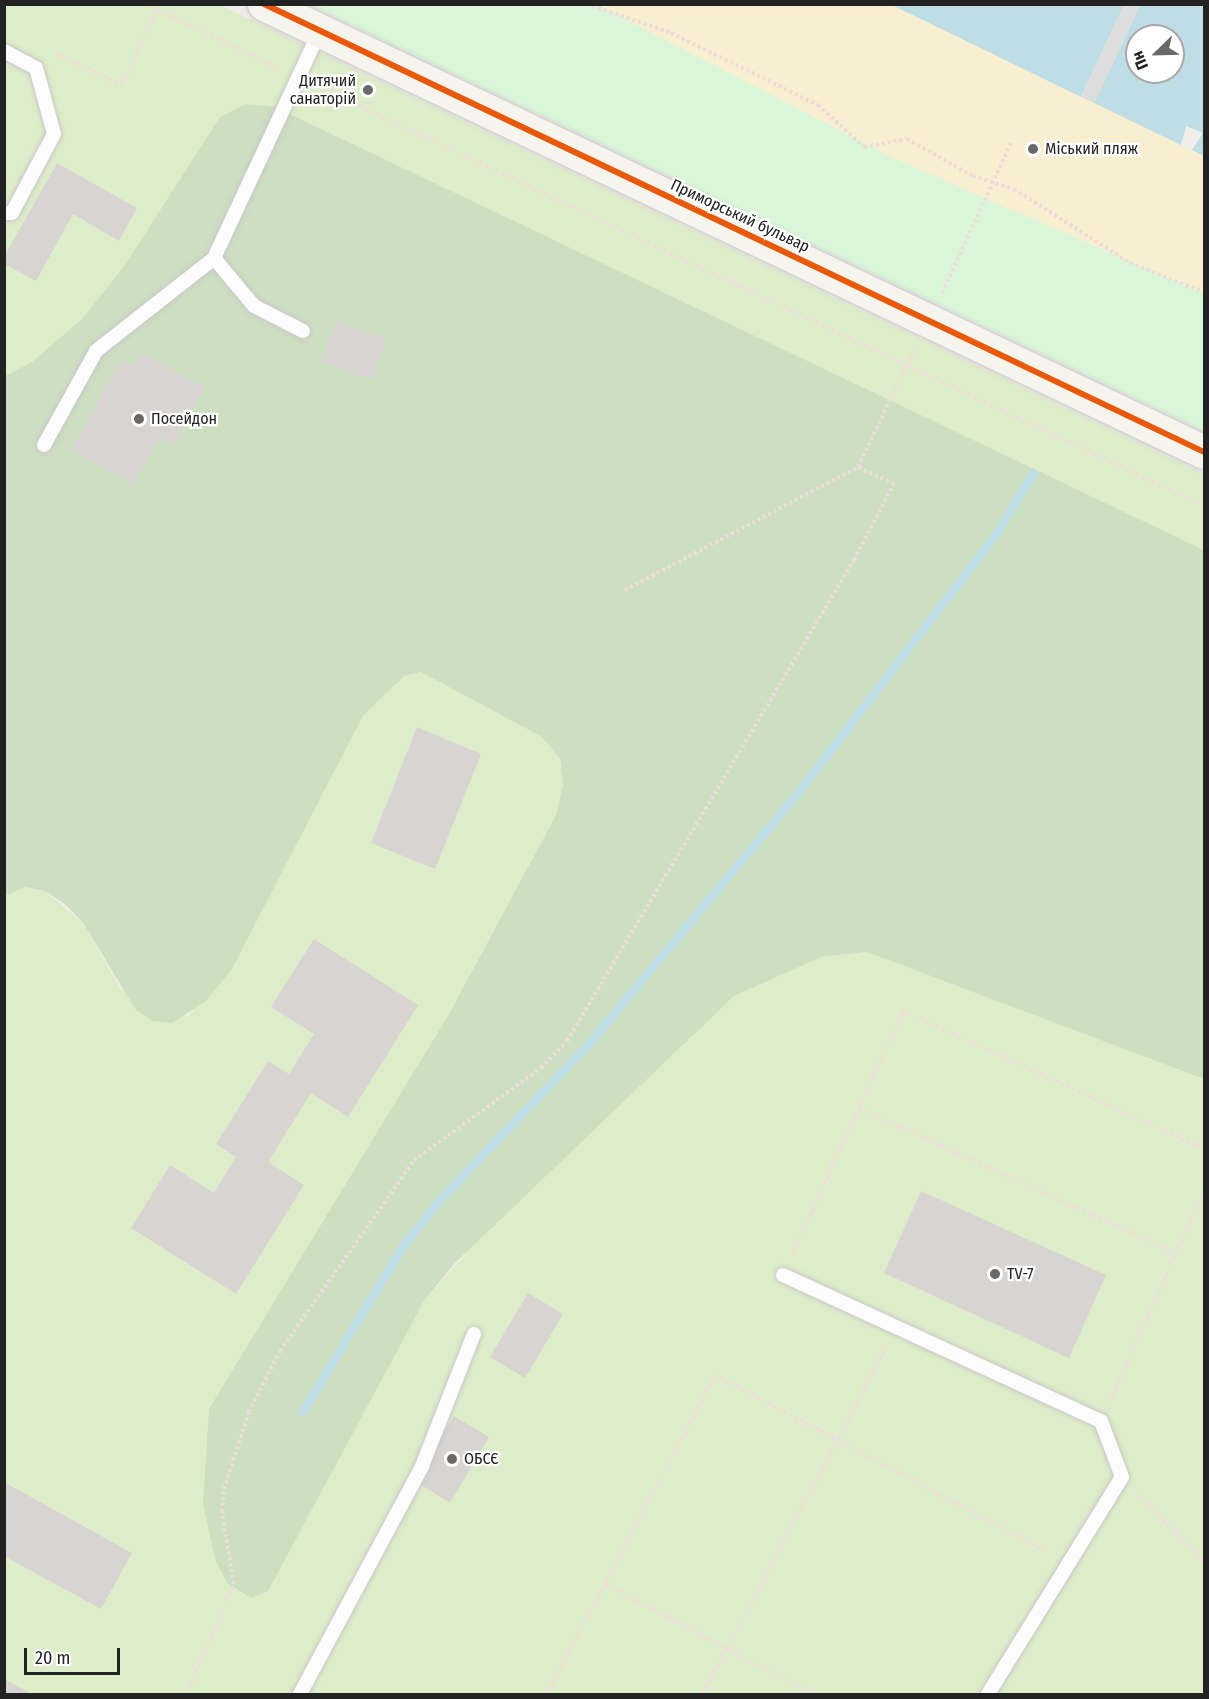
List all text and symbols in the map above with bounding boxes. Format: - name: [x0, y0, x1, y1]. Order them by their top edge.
- north arrow: [1125, 24, 1185, 84]
- text: Пн: [1128, 48, 1152, 73]
- place label: Дитячий санаторій: [290, 71, 356, 109]
- marker: Дитячий санаторій: [361, 83, 375, 97]
- place label: Міський пляж: [1045, 139, 1138, 159]
- marker: Міський пляж: [1026, 142, 1040, 156]
- street label: Приморський бульвар: [667, 175, 813, 257]
- place label: Посейдон: [151, 409, 217, 429]
- marker: Посейдон: [132, 412, 146, 426]
- place label: TV-7: [1007, 1264, 1034, 1284]
- marker: TV-7: [988, 1267, 1002, 1281]
- place label: ОБСЄ: [464, 1449, 498, 1469]
- marker: ОБСЄ: [445, 1452, 459, 1466]
- scale bar: [27, 1636, 123, 1674]
- text: 20 m: [35, 1647, 70, 1669]

